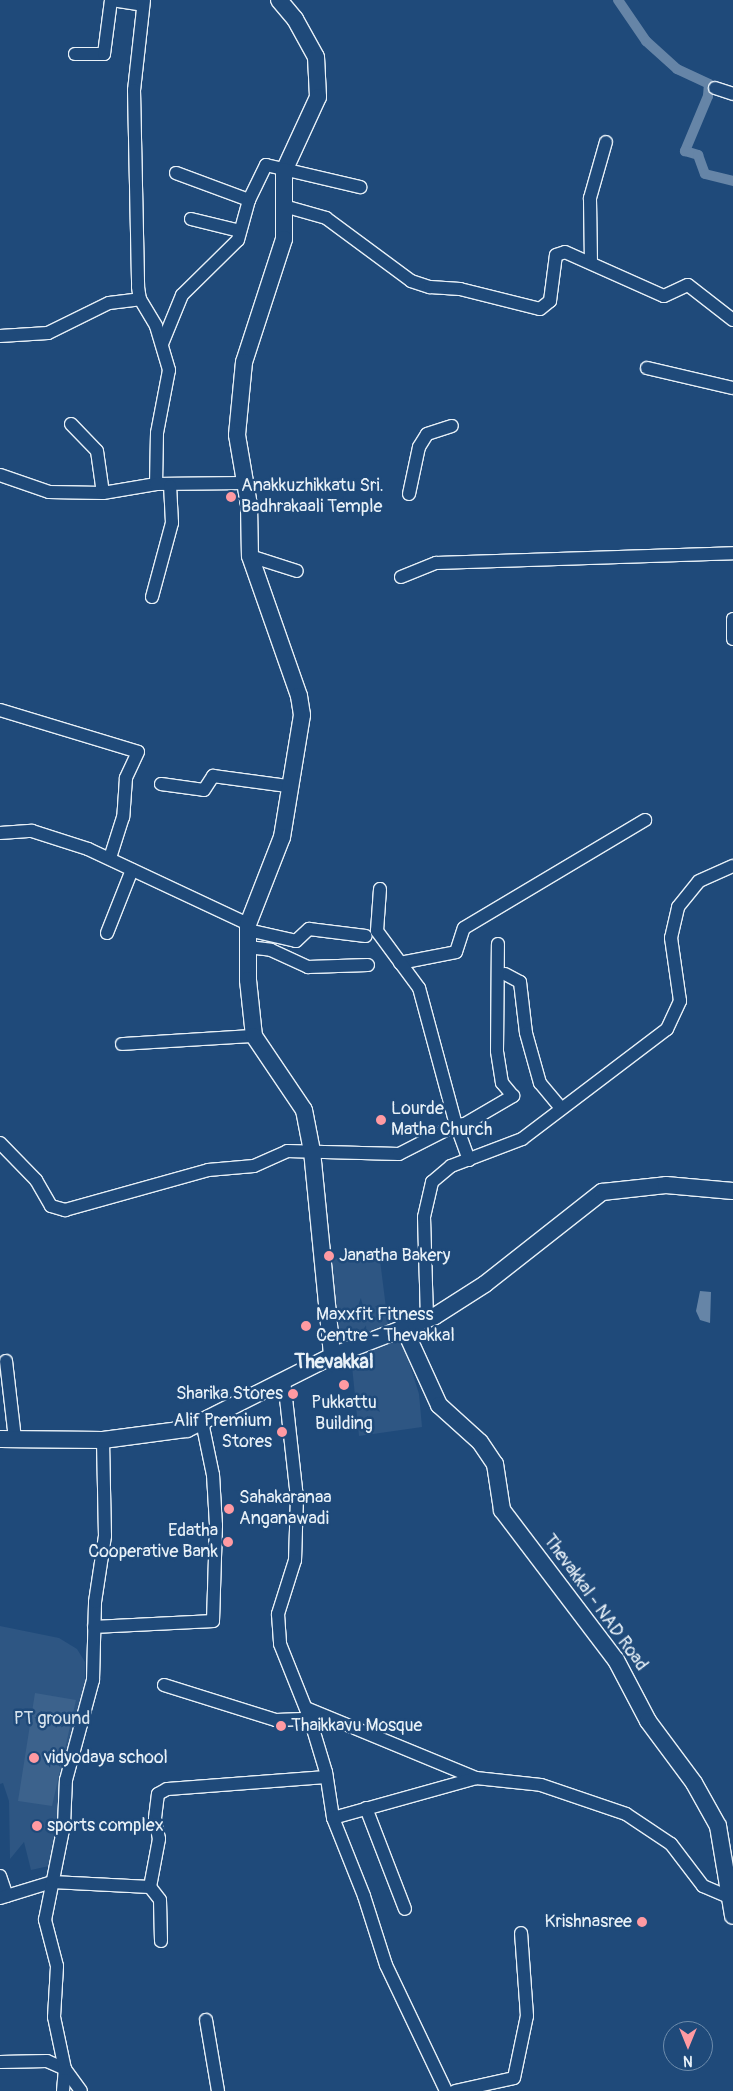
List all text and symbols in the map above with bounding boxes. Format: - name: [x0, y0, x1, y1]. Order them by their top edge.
- place label: Anakkuzhikkatu Sri. Badhrakaali Temple: [241, 476, 384, 518]
- marker: Anakkuzhikkatu Sri. Badhrakaali Temple: [225, 491, 237, 503]
- place label: Lourde Matha Church: [391, 1099, 492, 1142]
- marker: Lourde Matha Church: [375, 1114, 387, 1126]
- place label: Janatha Bakery: [339, 1245, 450, 1267]
- marker: Janatha Bakery: [323, 1250, 335, 1262]
- place label: Maxxfit Fitness Centre - Thevakkal: [316, 1305, 455, 1348]
- marker: Maxxfit Fitness Centre - Thevakkal: [300, 1320, 312, 1332]
- district label: Thevakkal: [294, 1349, 374, 1373]
- marker: Pukkattu Building: [338, 1379, 350, 1391]
- place label: Sharika Stores: [176, 1383, 283, 1405]
- marker: Sharika Stores: [287, 1388, 299, 1400]
- place label: Pukkattu Building: [311, 1393, 377, 1436]
- place label: Alif Premium Stores: [174, 1411, 272, 1454]
- marker: Alif Premium Stores: [276, 1426, 288, 1438]
- place label: Sahakaranaa Anganawadi: [239, 1488, 332, 1530]
- marker: Sahakaranaa Anganawadi: [223, 1503, 235, 1515]
- place label: Edatha Cooperative Bank: [88, 1521, 218, 1564]
- street label: Thevakkal - NAD Road: [538, 1531, 652, 1675]
- marker: Edatha Cooperative Bank: [222, 1536, 234, 1548]
- park label: PT ground: [14, 1708, 90, 1730]
- place label: Thaikkavu Mosque: [291, 1715, 422, 1737]
- marker: Thaikkavu Mosque: [275, 1720, 287, 1732]
- place label: vidyodaya school: [44, 1747, 168, 1769]
- marker: vidyodaya school: [28, 1752, 40, 1764]
- place label: sports complex: [47, 1815, 164, 1837]
- marker: sports complex: [31, 1820, 43, 1832]
- place label: Krishnasree: [545, 1911, 632, 1933]
- marker: Krishnasree: [636, 1916, 648, 1928]
- north arrow: [663, 2021, 713, 2071]
- text: N: [683, 2052, 693, 2069]

